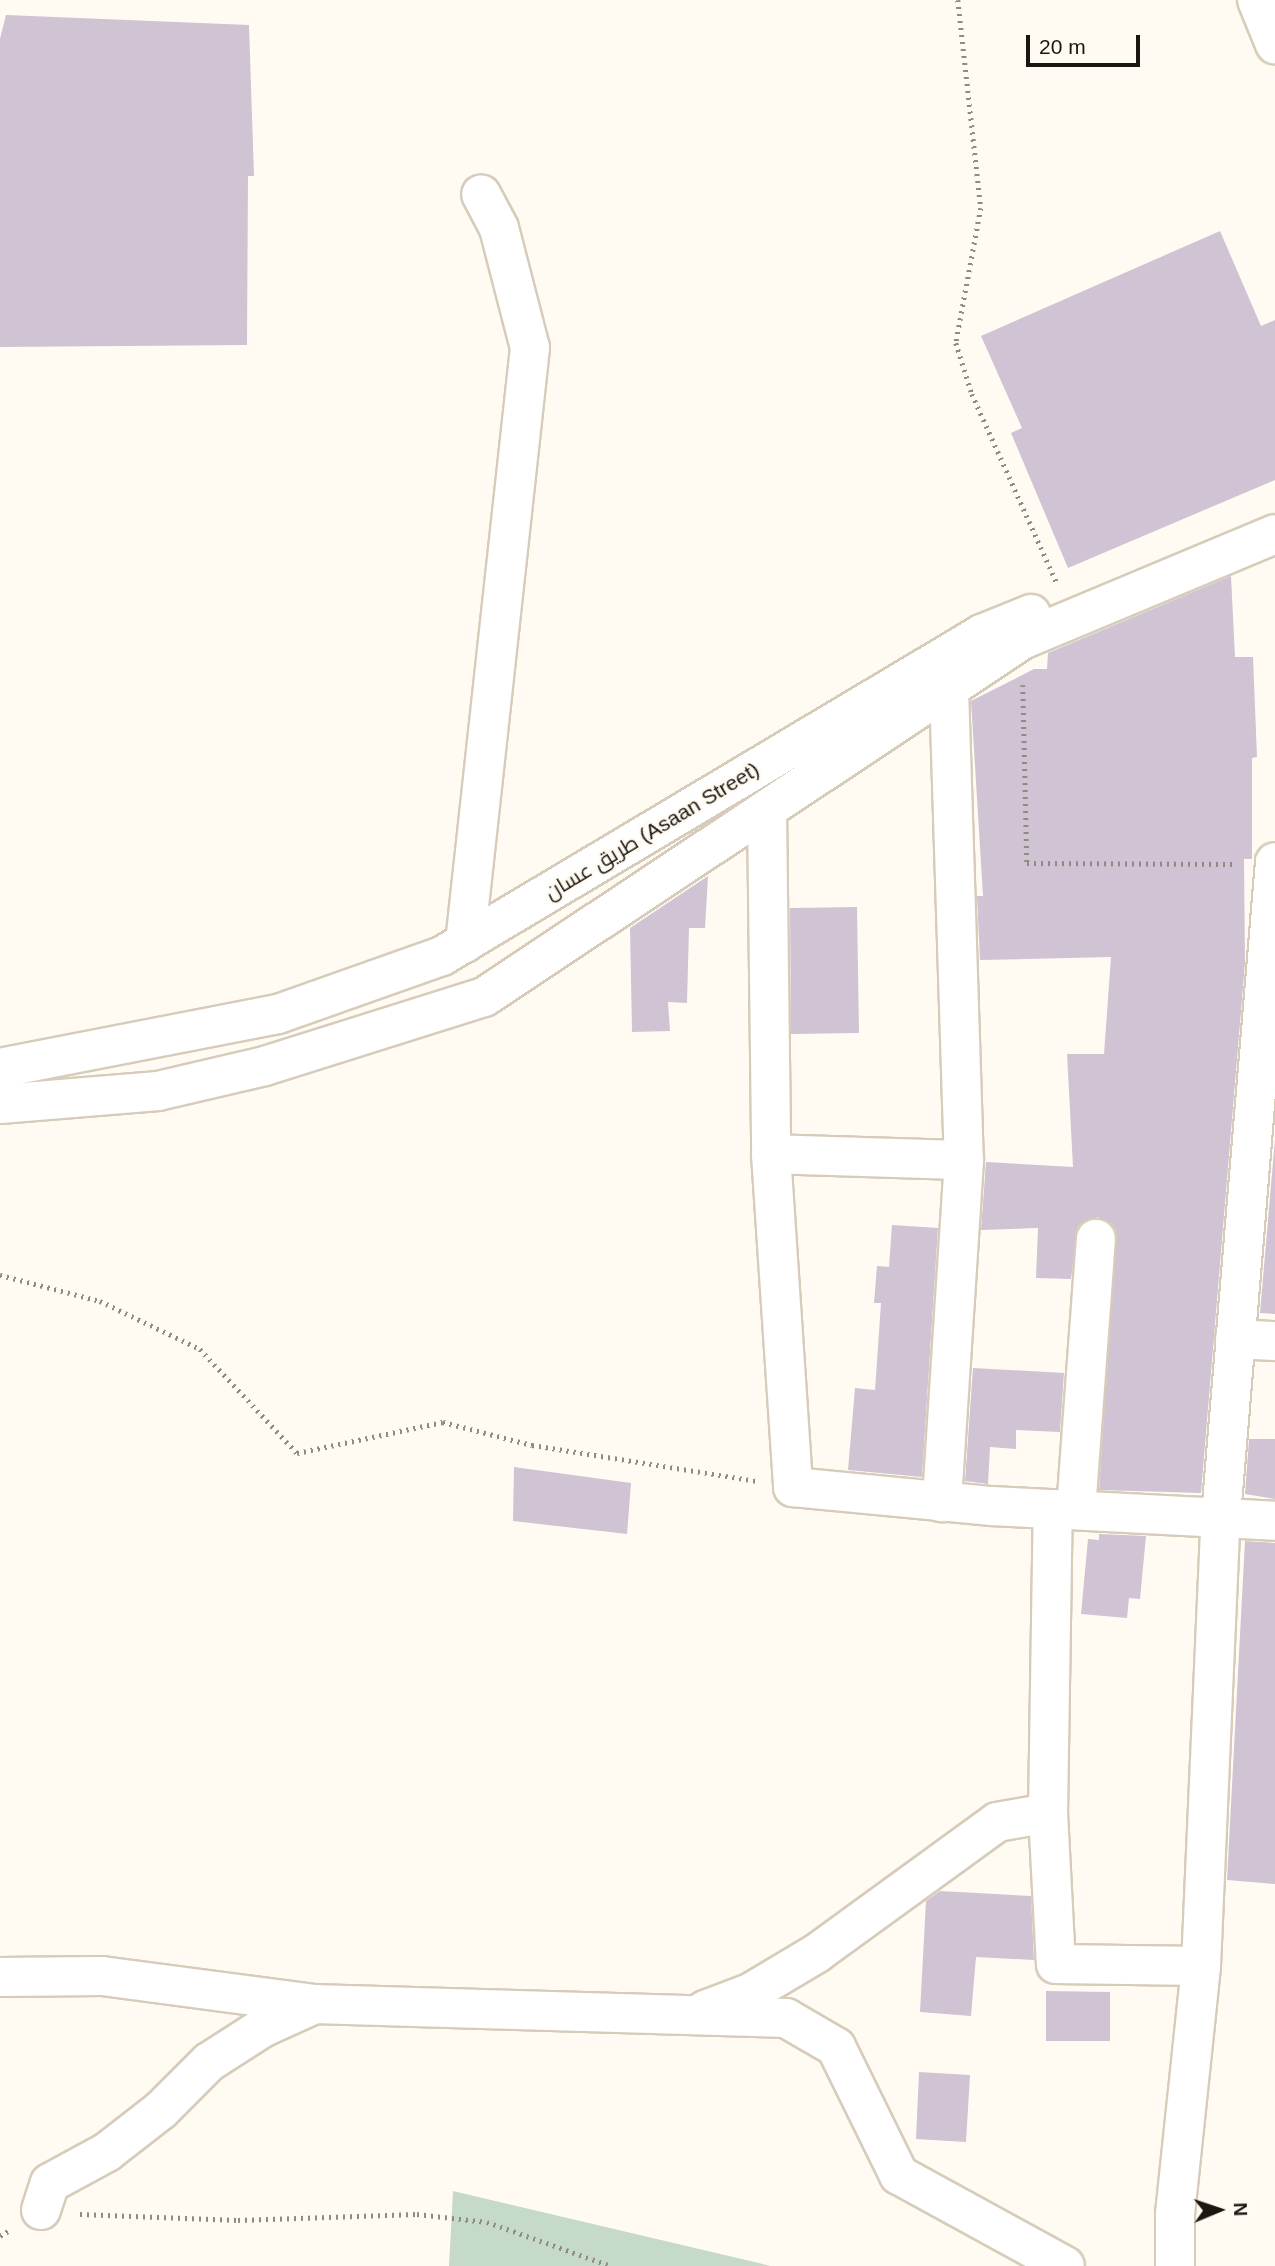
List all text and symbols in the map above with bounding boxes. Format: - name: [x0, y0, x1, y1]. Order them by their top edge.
- scale bar: [1030, 21, 1144, 65]
- text: 20 m: [1039, 35, 1086, 58]
- street label: طريق عسان (Asaan Street): [540, 757, 764, 905]
- north arrow: [1184, 2175, 1254, 2245]
- text: N: [1230, 2202, 1251, 2216]

